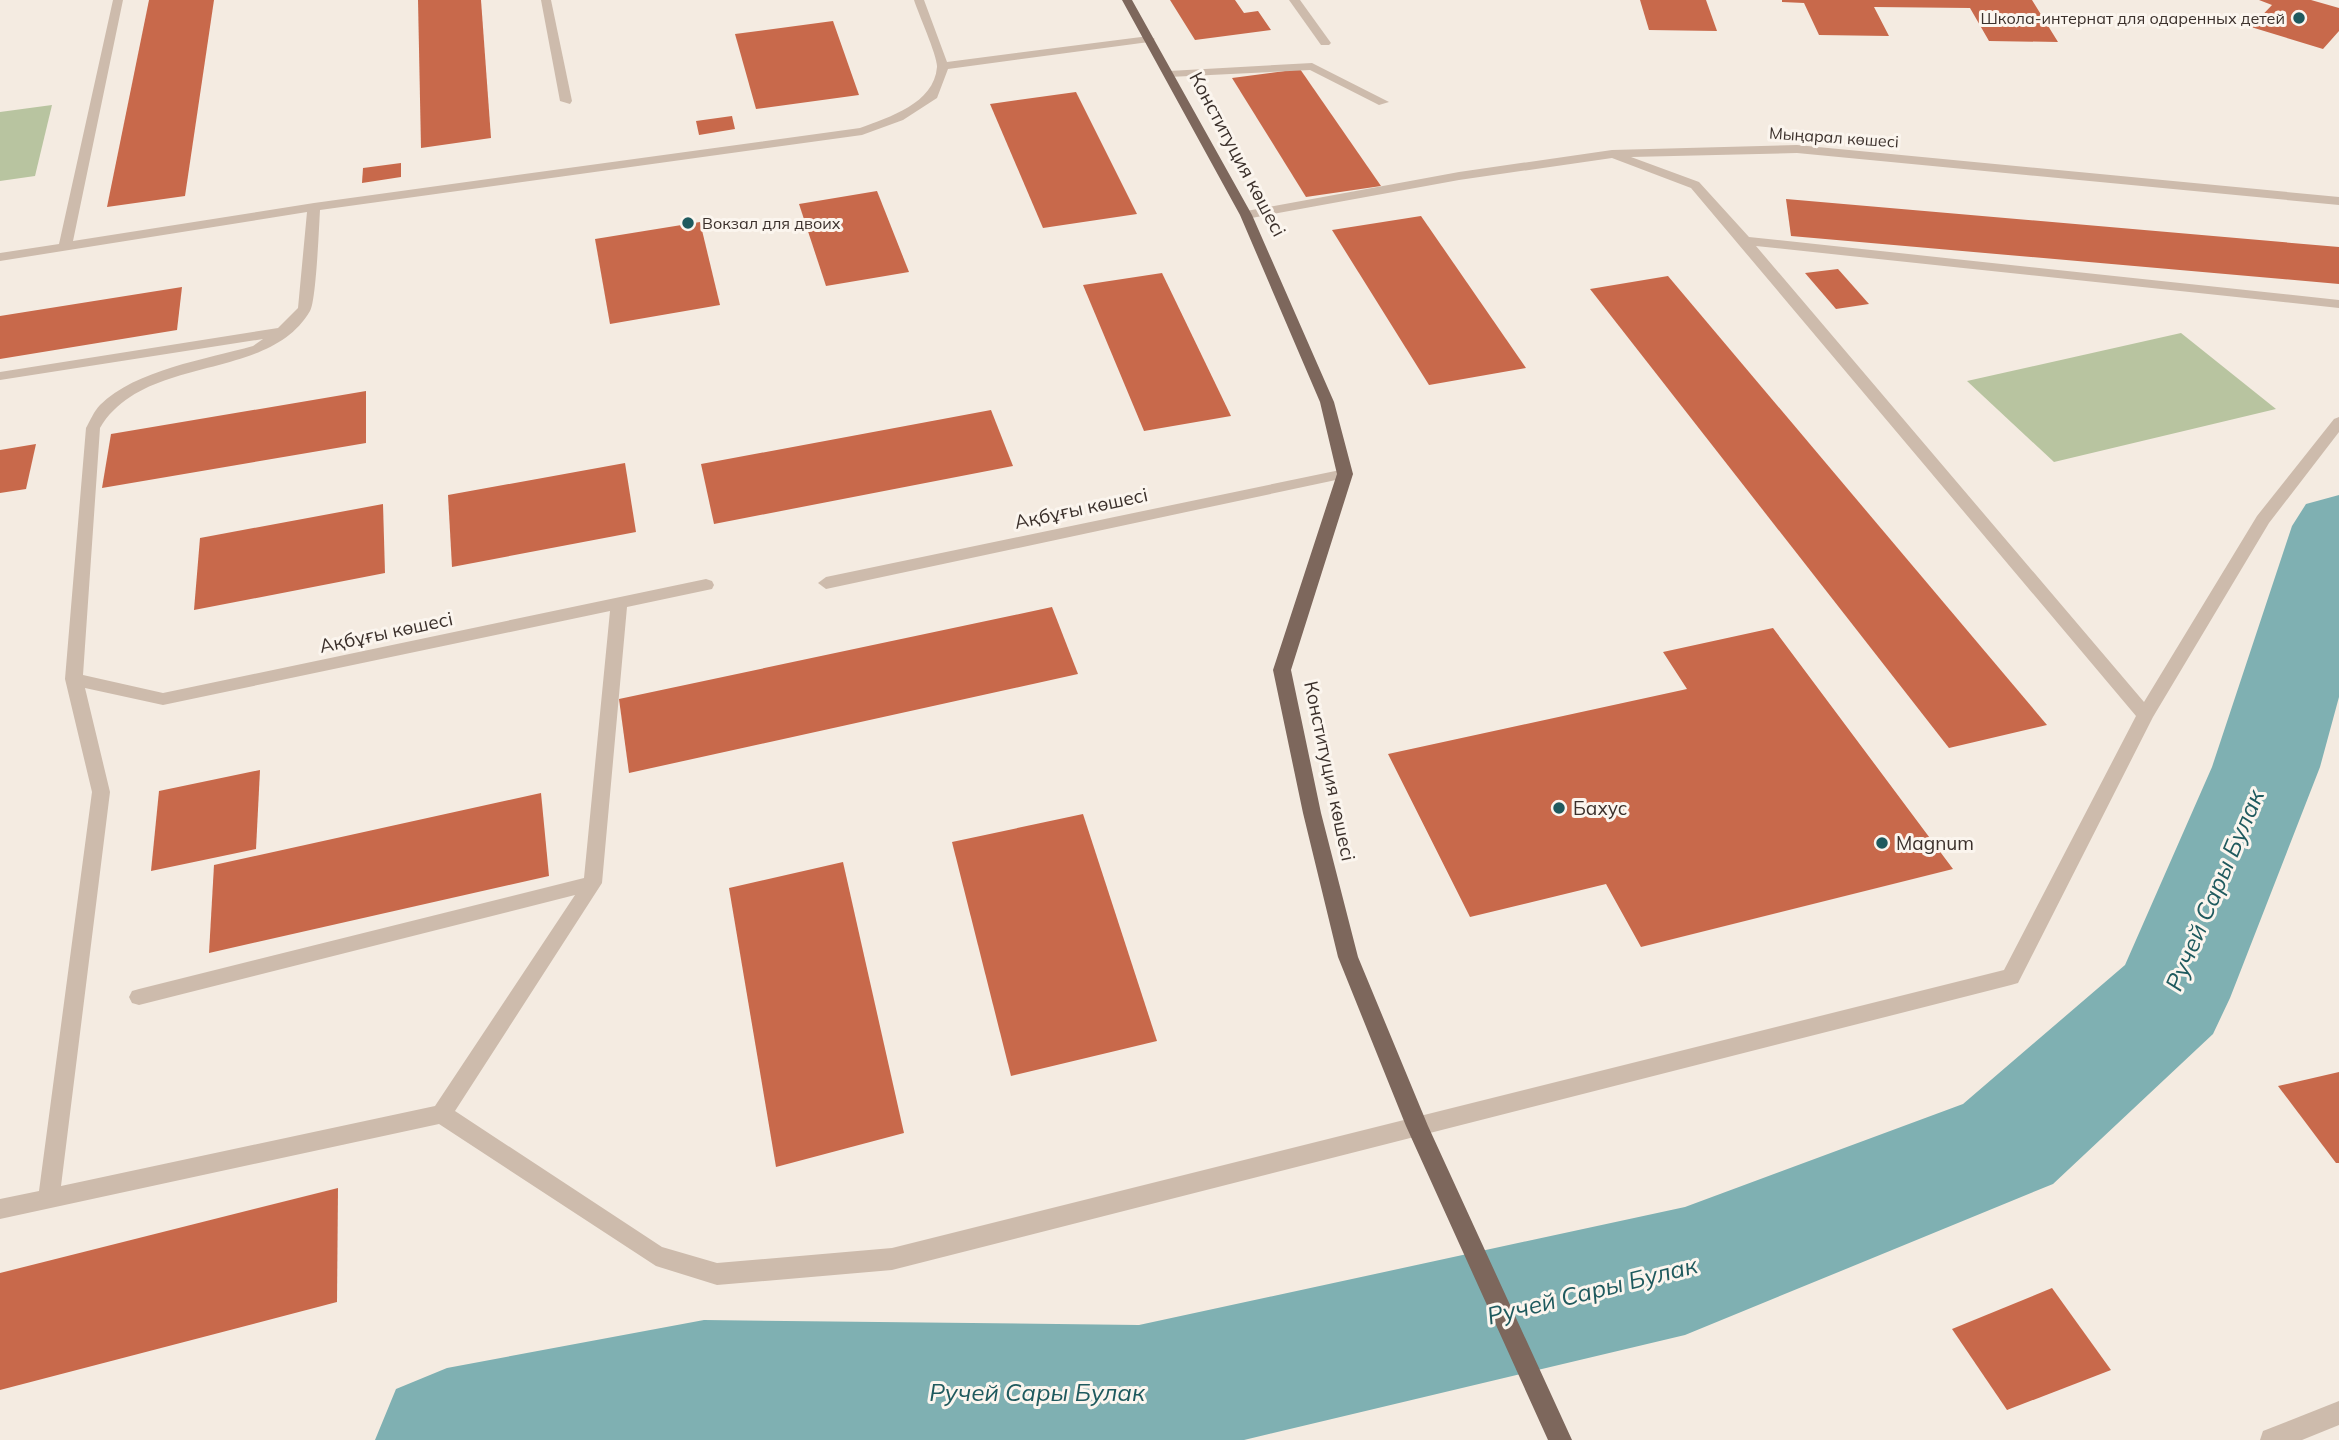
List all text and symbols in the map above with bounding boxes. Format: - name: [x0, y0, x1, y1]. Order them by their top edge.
- place label: Школа-интернат для одаренных детей: [1981, 8, 2285, 28]
- marker: Школа-интернат для одаренных детей: [2291, 10, 2307, 26]
- street label: Конституция көшесі: [1184, 67, 1292, 241]
- street label: Мыңарал көшесі: [1768, 122, 1900, 152]
- place label: Вокзал для двоих: [702, 213, 841, 233]
- marker: Вокзал для двоих: [680, 215, 696, 231]
- street label: Ақбұғы көшесі: [1012, 482, 1150, 534]
- street label: Ақбұғы көшесі: [317, 606, 455, 658]
- street label: Конституция көшесі: [1299, 679, 1361, 863]
- water label: Ручей Сары Булак: [2158, 784, 2270, 995]
- place label: Бахус: [1573, 796, 1627, 820]
- marker: Бахус: [1551, 800, 1567, 816]
- place label: Magnum: [1896, 831, 1974, 855]
- marker: Magnum: [1874, 835, 1890, 851]
- water label: Ручей Сары Булак: [1484, 1249, 1701, 1331]
- water label: Ручей Сары Булак: [929, 1377, 1146, 1407]

